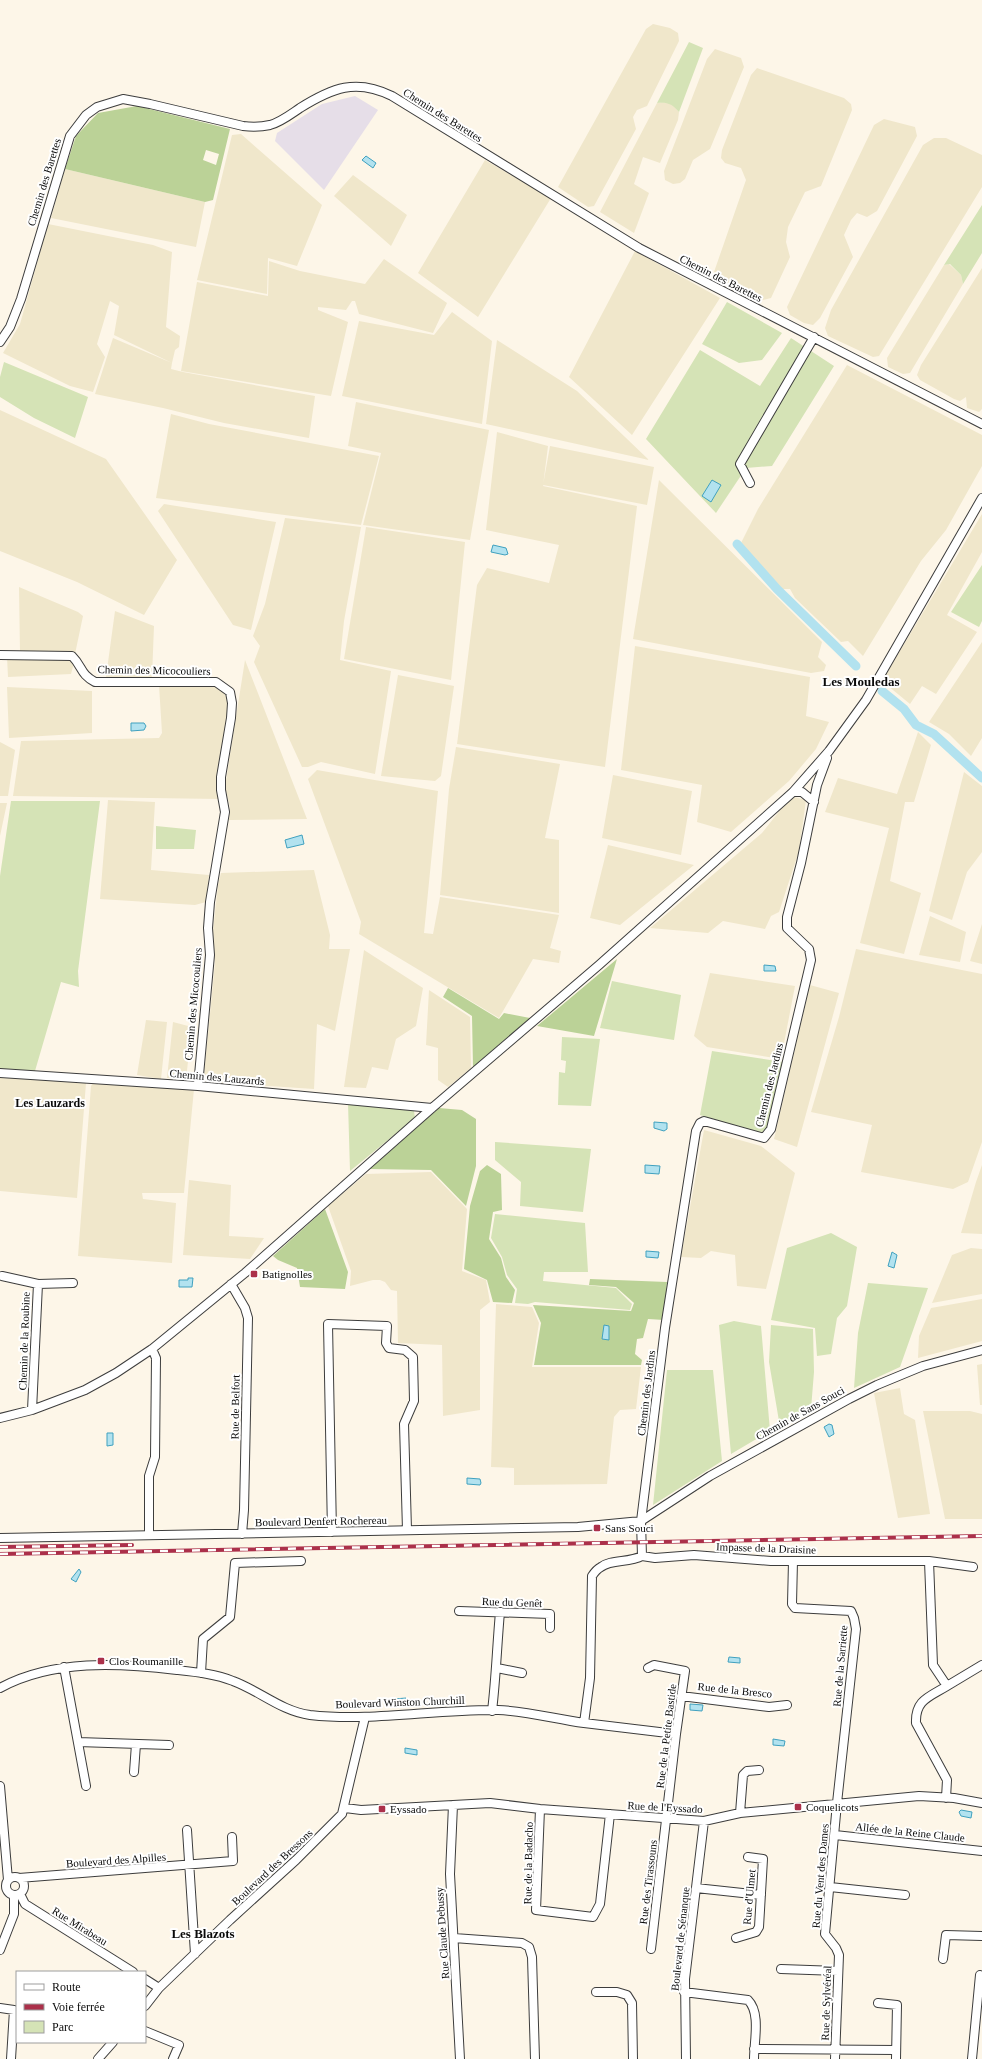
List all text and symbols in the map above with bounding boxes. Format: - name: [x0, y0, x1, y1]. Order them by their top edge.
- street label: Chemin des Barettes: [401, 86, 485, 144]
- street label: Chemin des Barettes: [25, 137, 63, 227]
- street label: Chemin des Barettes: [678, 252, 764, 304]
- street label: Chemin des Micocouliers: [97, 663, 211, 677]
- district label: Les Mouledas: [823, 674, 899, 689]
- street label: Chemin des Micocouliers: [182, 947, 204, 1061]
- street label: Chemin des Jardins: [753, 1042, 785, 1128]
- street label: Chemin des Lauzards: [169, 1067, 265, 1087]
- district label: Les Lauzards: [15, 1096, 85, 1110]
- place label: Batignolles: [262, 1268, 312, 1280]
- marker: Batignolles: [249, 1269, 259, 1279]
- street label: Chemin de la Roubine: [16, 1291, 32, 1391]
- street label: Chemin des Jardins: [635, 1350, 657, 1436]
- street label: Rue de Belfort: [228, 1375, 242, 1439]
- street label: Chemin de Sans Souci: [754, 1384, 846, 1442]
- street label: Boulevard Denfert Rochereau: [255, 1514, 388, 1528]
- place label: Sans Souci: [605, 1522, 654, 1534]
- marker: Sans Souci: [592, 1523, 602, 1533]
- street label: Impasse de la Draisine: [716, 1540, 816, 1556]
- street label: Rue du Genêt: [482, 1595, 542, 1609]
- street label: Rue de la Sarriette: [830, 1625, 850, 1707]
- place label: Clos Roumanille: [109, 1655, 183, 1667]
- marker: Clos Roumanille: [96, 1656, 106, 1666]
- street label: Rue de la Bresco: [697, 1680, 773, 1700]
- street label: Rue de la Petite Bastide: [654, 1683, 678, 1789]
- street label: Boulevard Winston Churchill: [335, 1694, 465, 1710]
- street label: Rue de l'Eyssado: [627, 1799, 703, 1815]
- place label: Coquelicots: [806, 1801, 859, 1813]
- marker: Coquelicots: [793, 1802, 803, 1812]
- place label: Eyssado: [390, 1803, 427, 1815]
- marker: Eyssado: [377, 1804, 387, 1814]
- street label: Allée de la Reine Claude: [855, 1820, 965, 1844]
- street label: Rue de la Badacho: [521, 1821, 535, 1904]
- street label: Rue du Vent des Dames: [809, 1823, 831, 1929]
- street label: Boulevard des Bressons: [229, 1827, 315, 1907]
- street label: Rue des Tirassouns: [637, 1839, 659, 1925]
- street label: Boulevard des Alpilles: [66, 1851, 166, 1869]
- street label: Rue d'Ulmet: [741, 1869, 757, 1925]
- street label: Rue Claude Debussy: [433, 1886, 451, 1979]
- street label: Boulevard de Sénanque: [669, 1886, 691, 1992]
- street label: Rue Mirabeau: [50, 1904, 110, 1948]
- district label: Les Blazots: [171, 1926, 235, 1941]
- street label: Rue de Sylvéréal: [819, 1965, 833, 2041]
- legend: [16, 1971, 146, 2043]
- text: Route: [52, 1980, 81, 1994]
- text: Voie ferrée: [52, 2000, 105, 2014]
- text: Parc: [52, 2020, 73, 2034]

